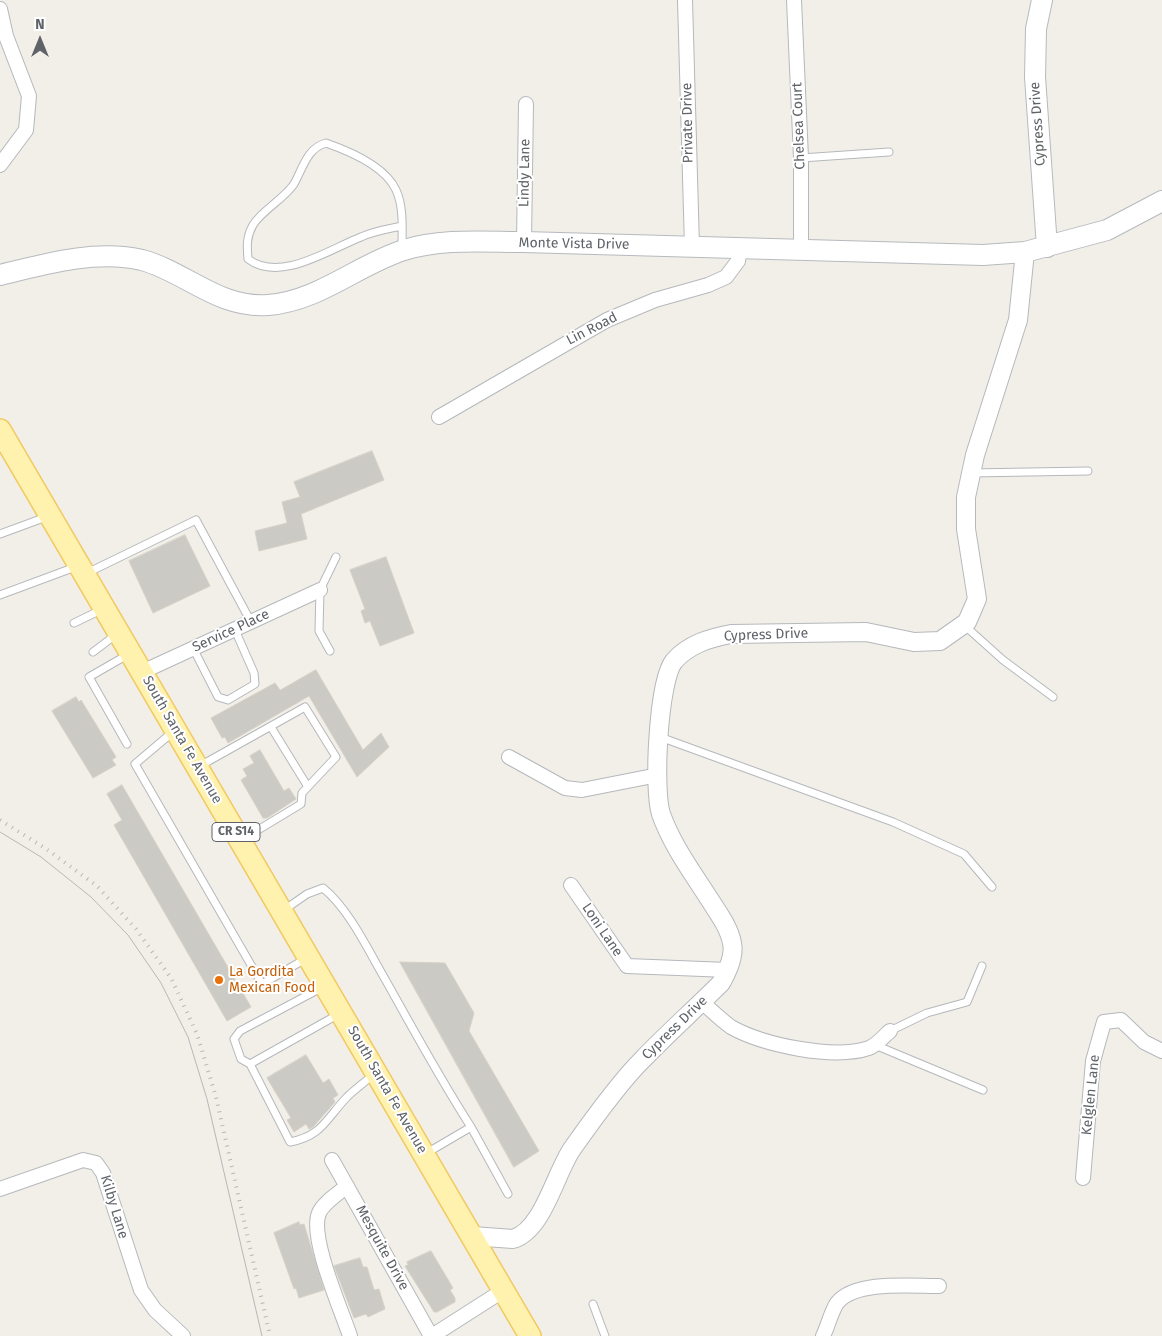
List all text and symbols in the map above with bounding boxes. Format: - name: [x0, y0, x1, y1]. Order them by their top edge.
- north arrow: [15, 15, 65, 65]
- text: N: [35, 16, 45, 33]
- street label: Cypress Drive: [1027, 81, 1049, 167]
- street label: Chelsea Court: [789, 82, 809, 170]
- street label: Private Drive: [679, 83, 697, 163]
- street label: Lindy Lane: [516, 139, 534, 207]
- street label: Monte Vista Drive: [518, 235, 630, 253]
- street label: Lin Road: [564, 309, 620, 349]
- street label: Service Place: [190, 606, 272, 656]
- street label: Cypress Drive: [724, 625, 808, 645]
- street label: South Santa Fe Avenue: [139, 673, 225, 807]
- road number: CR S14: [212, 822, 260, 842]
- street label: Loni Lane: [578, 900, 626, 960]
- place label: La Gordita Mexican Food: [229, 964, 315, 996]
- marker: La Gordita Mexican Food: [213, 974, 225, 986]
- street label: Cypress Drive: [639, 993, 711, 1063]
- street label: South Santa Fe Avenue: [344, 1023, 430, 1157]
- street label: Kelglen Lane: [1078, 1054, 1104, 1136]
- street label: Kilby Lane: [96, 1173, 132, 1241]
- street label: Mesquite Drive: [352, 1203, 412, 1293]

